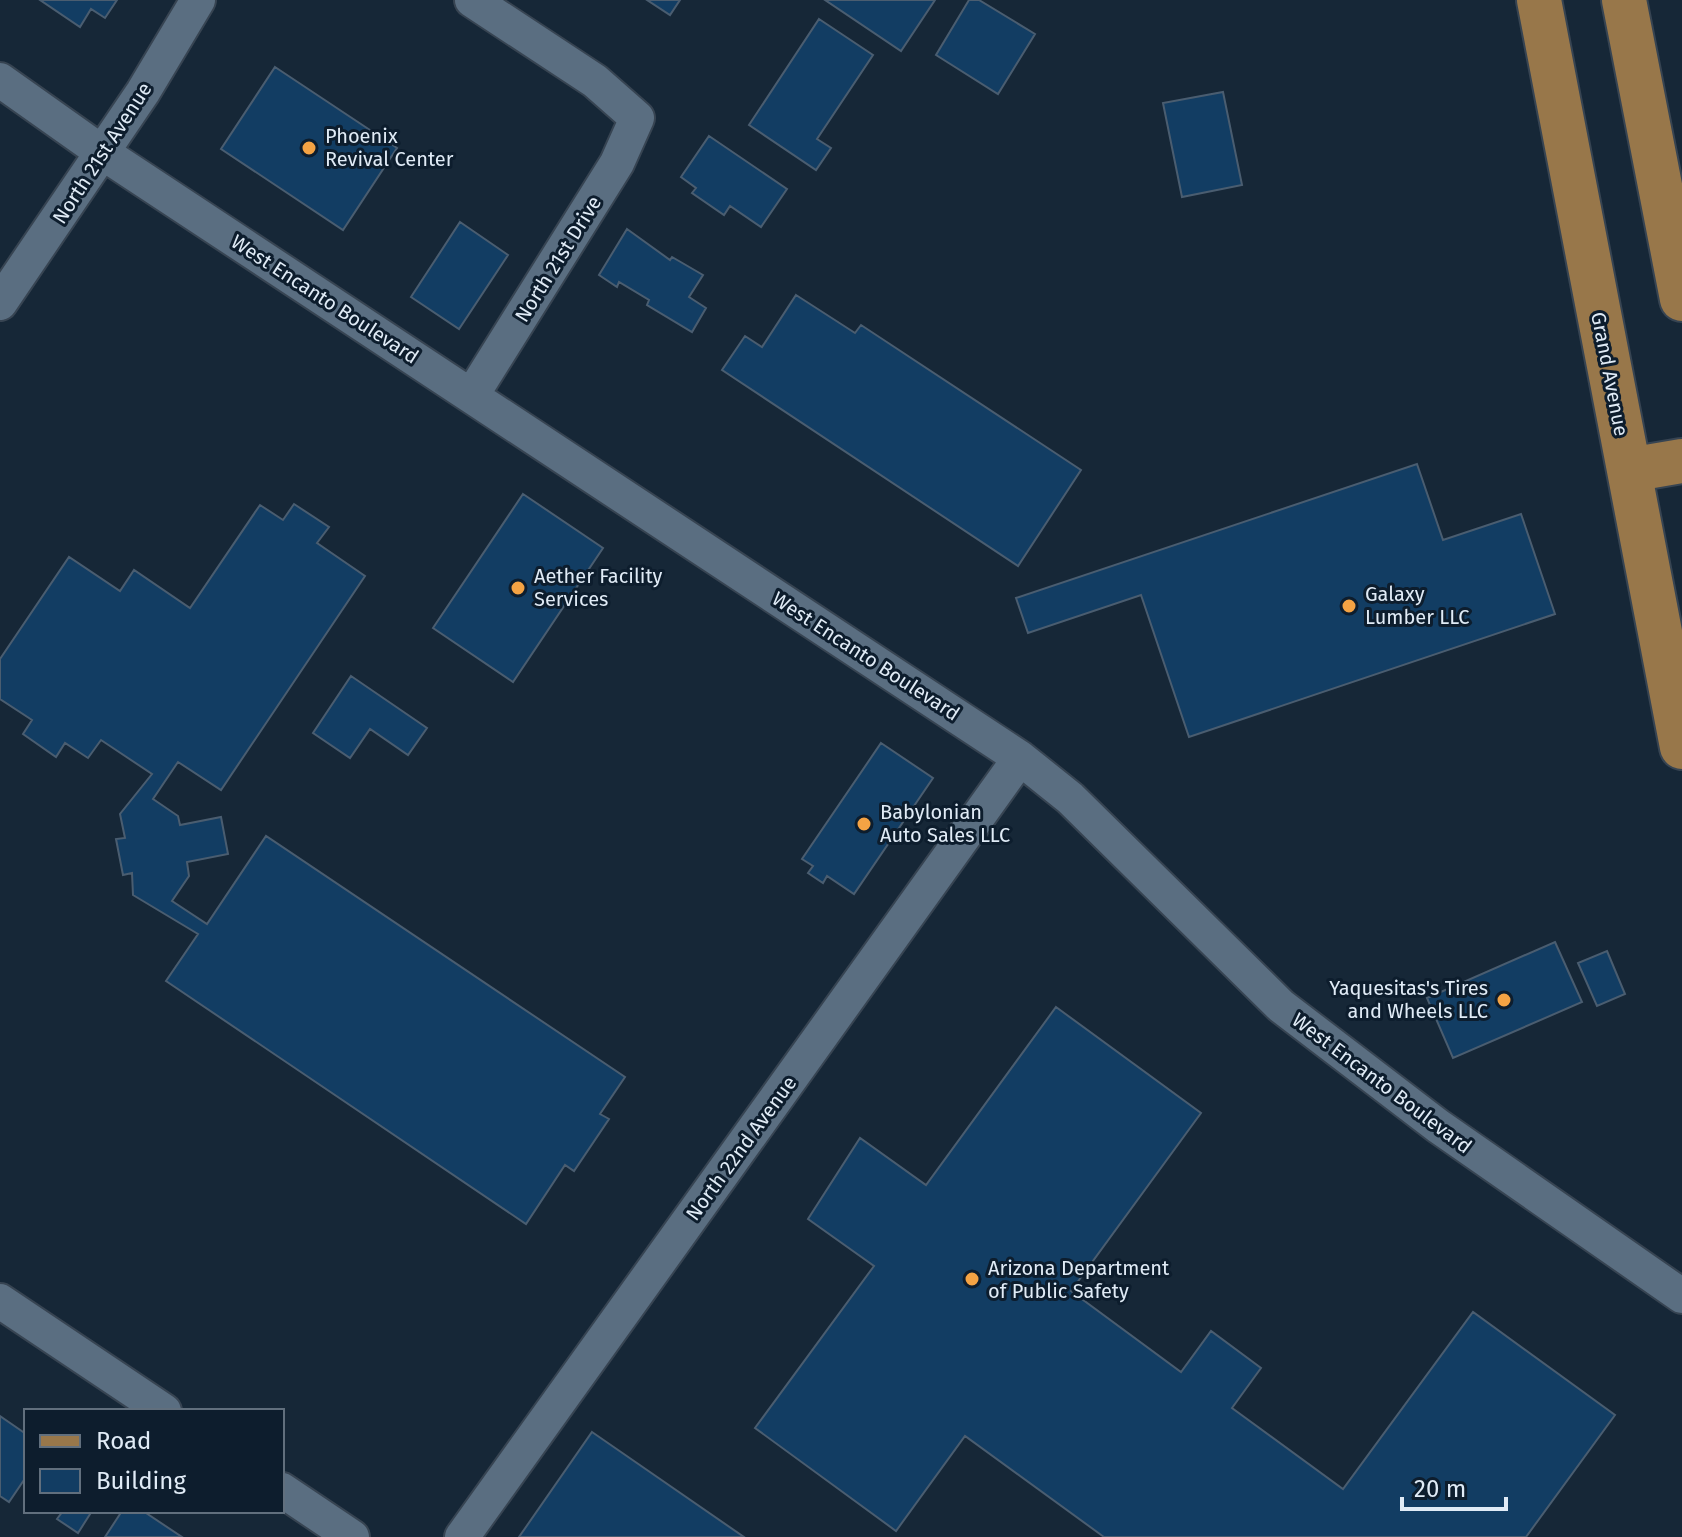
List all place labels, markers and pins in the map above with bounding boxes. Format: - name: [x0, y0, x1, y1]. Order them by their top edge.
- place label: Phoenix Revival Center: [325, 124, 454, 171]
- marker: Phoenix Revival Center: [300, 139, 318, 157]
- place label: Aether Facility Services: [534, 564, 663, 611]
- marker: Aether Facility Services: [509, 579, 527, 597]
- place label: Galaxy Lumber LLC: [1365, 582, 1469, 629]
- marker: Galaxy Lumber LLC: [1340, 597, 1358, 615]
- place label: Babylonian Auto Sales LLC: [880, 800, 1010, 847]
- marker: Babylonian Auto Sales LLC: [855, 815, 873, 833]
- place label: Yaquesitas's Tires and Wheels LLC: [1329, 976, 1488, 1023]
- marker: Yaquesitas's Tires and Wheels LLC: [1495, 991, 1513, 1009]
- place label: Arizona Department of Public Safety: [988, 1256, 1170, 1303]
- marker: Arizona Department of Public Safety: [963, 1270, 981, 1288]

